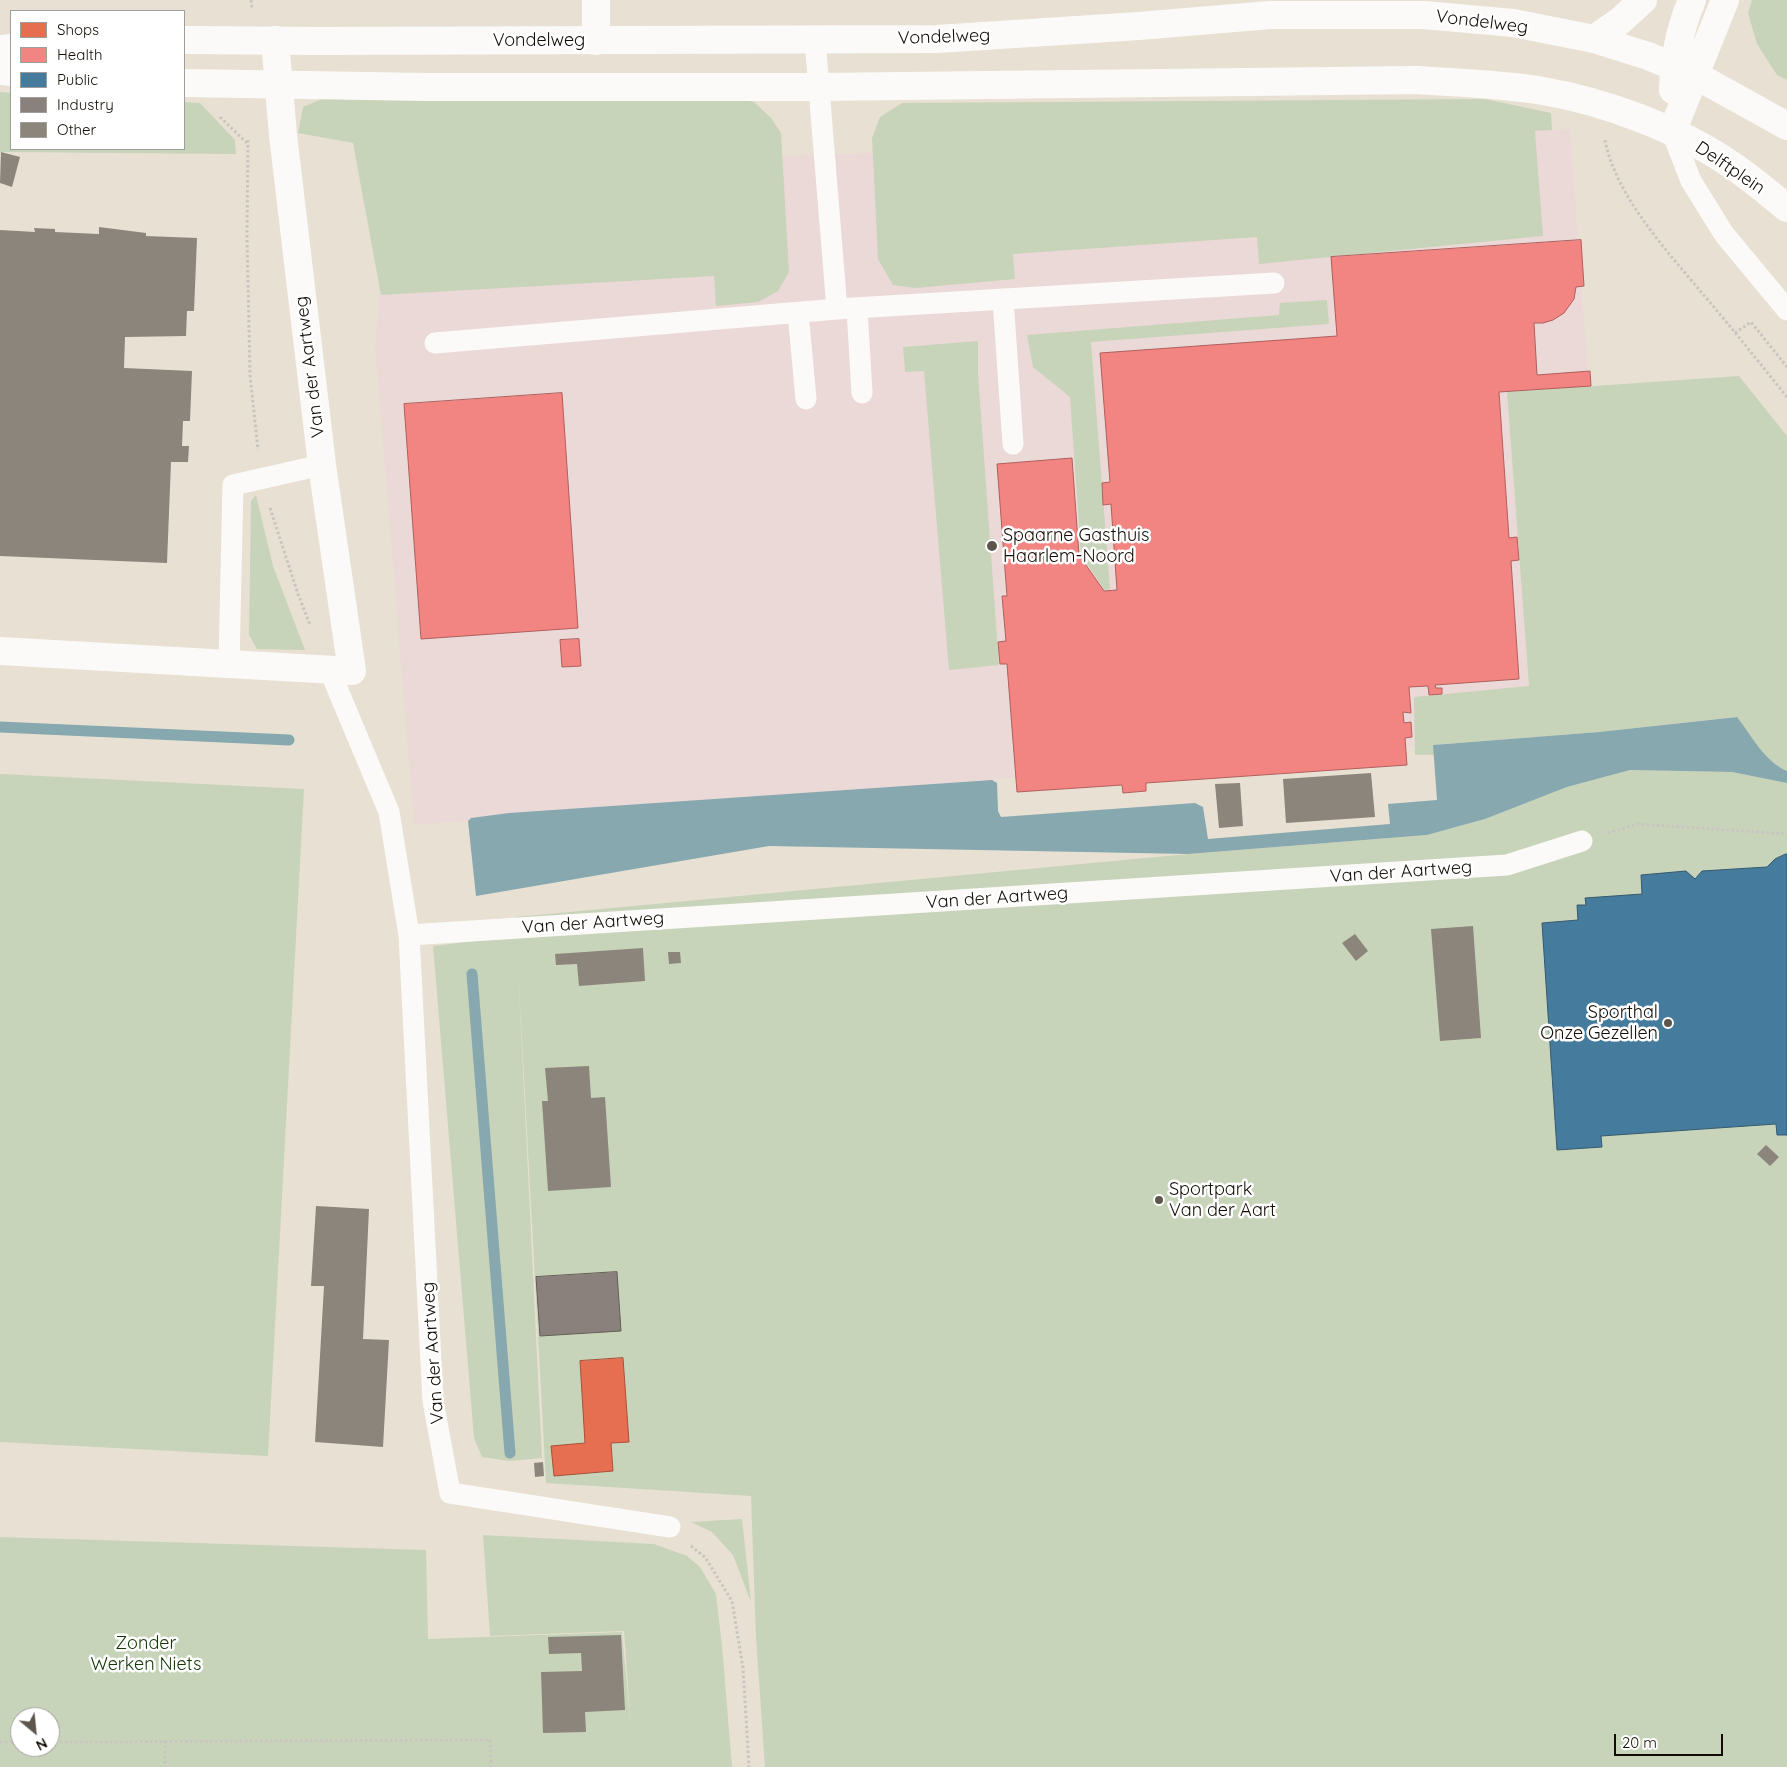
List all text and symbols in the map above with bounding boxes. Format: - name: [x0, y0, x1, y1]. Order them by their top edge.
- street label: Vondelweg: [1435, 6, 1529, 38]
- legend: [10, 10, 185, 150]
- text: Shops: [57, 20, 99, 39]
- street label: Vondelweg: [897, 25, 991, 49]
- street label: Vondelweg: [493, 30, 585, 52]
- text: Health: [57, 45, 102, 64]
- text: Public: [57, 70, 98, 89]
- text: Industry: [57, 95, 114, 114]
- text: Other: [57, 120, 96, 139]
- street label: Delftplein: [1691, 137, 1769, 199]
- street label: Van der Aartweg: [291, 295, 329, 439]
- place label: Spaarne Gasthuis Haarlem-Noord: [1003, 525, 1149, 568]
- marker: Spaarne Gasthuis Haarlem-Noord: [985, 539, 999, 553]
- street label: Van der Aartweg: [1329, 856, 1473, 888]
- street label: Van der Aartweg: [925, 882, 1069, 914]
- street label: Van der Aartweg: [521, 907, 665, 939]
- place label: Sporthal Onze Gezellen: [1540, 1002, 1658, 1044]
- marker: Sporthal Onze Gezellen: [1662, 1017, 1674, 1029]
- place label: Sportpark Van der Aart: [1169, 1179, 1276, 1222]
- marker: Sportpark Van der Aart: [1153, 1194, 1165, 1206]
- street label: Van der Aartweg: [417, 1281, 449, 1425]
- park label: Zonder Werken Niets: [91, 1633, 201, 1676]
- north arrow: [10, 1707, 60, 1757]
- scale bar: [1617, 1724, 1726, 1756]
- text: 20 m: [1622, 1733, 1657, 1752]
- text: N: [33, 1734, 50, 1755]

